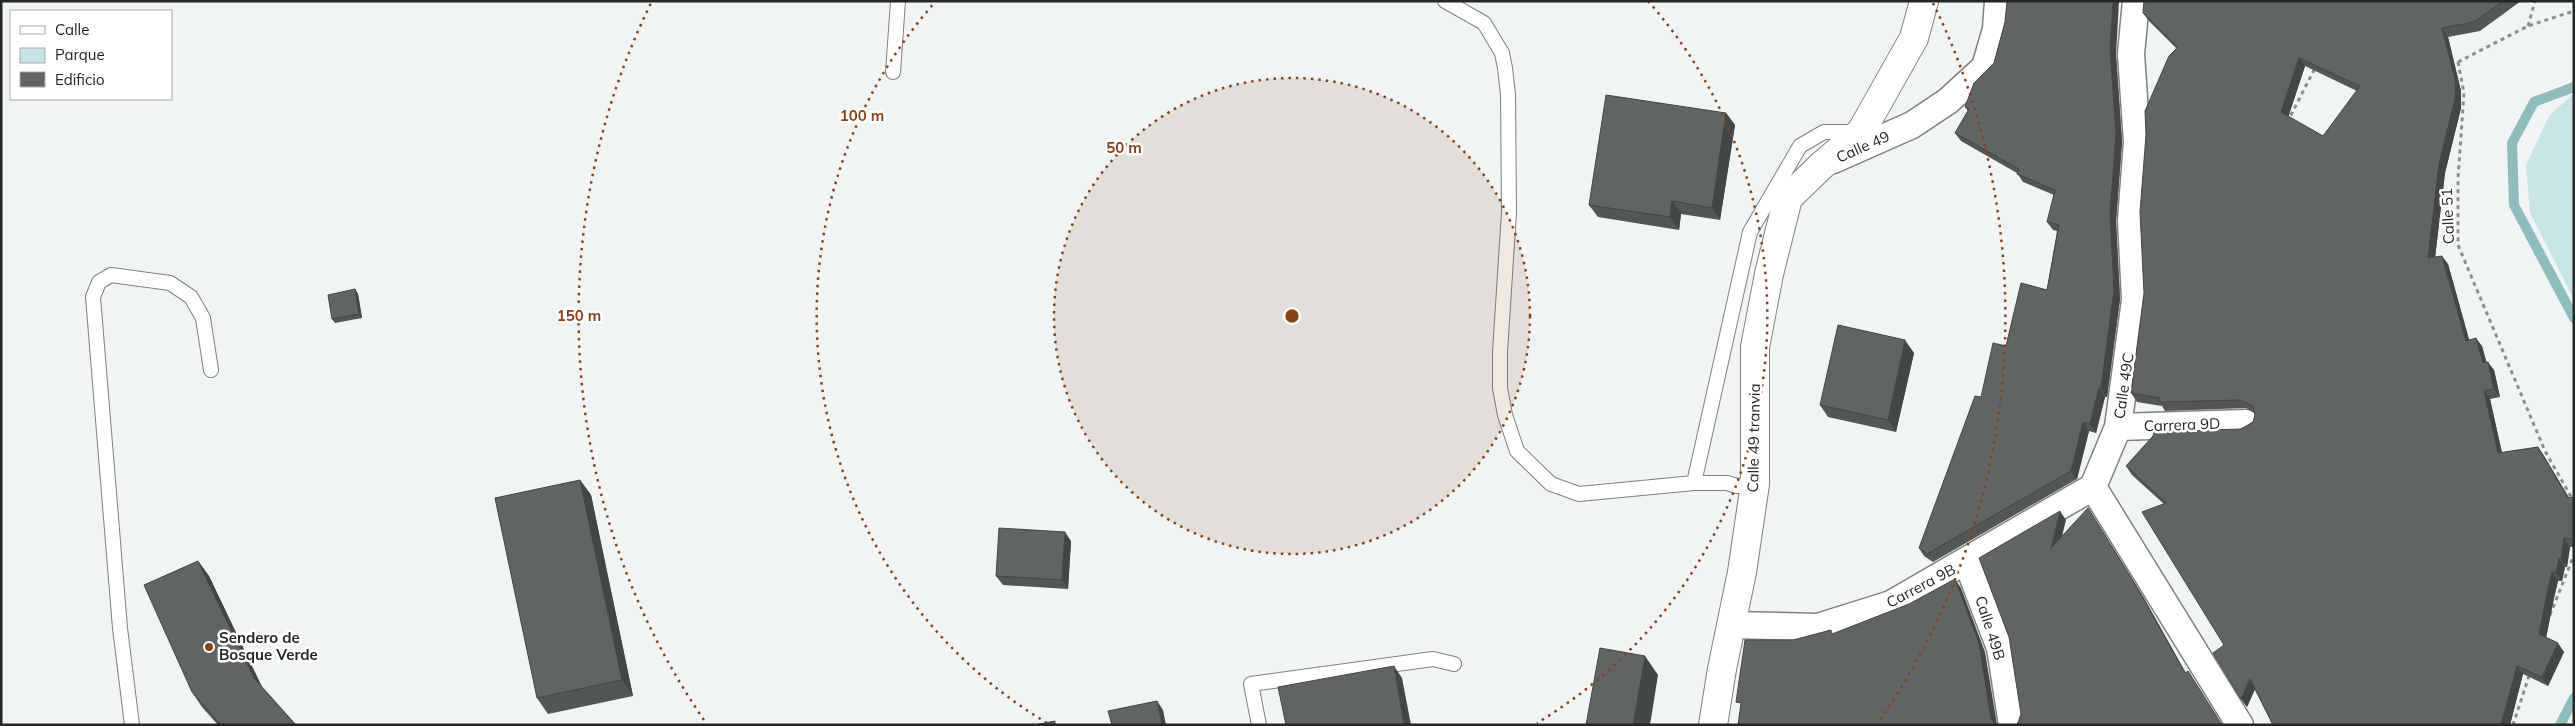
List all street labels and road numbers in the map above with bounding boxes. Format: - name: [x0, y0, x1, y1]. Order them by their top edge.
- street label: Calle 49: [1833, 126, 1892, 167]
- street label: Calle 51: [2437, 188, 2458, 244]
- street label: Calle 49C: [2109, 352, 2138, 420]
- street label: Calle 49 tranvia: [1743, 383, 1764, 493]
- street label: Carrera 9D: [2143, 414, 2221, 435]
- street label: Carrera 9B: [1883, 559, 1959, 612]
- street label: Calle 49B: [1971, 593, 2010, 662]

